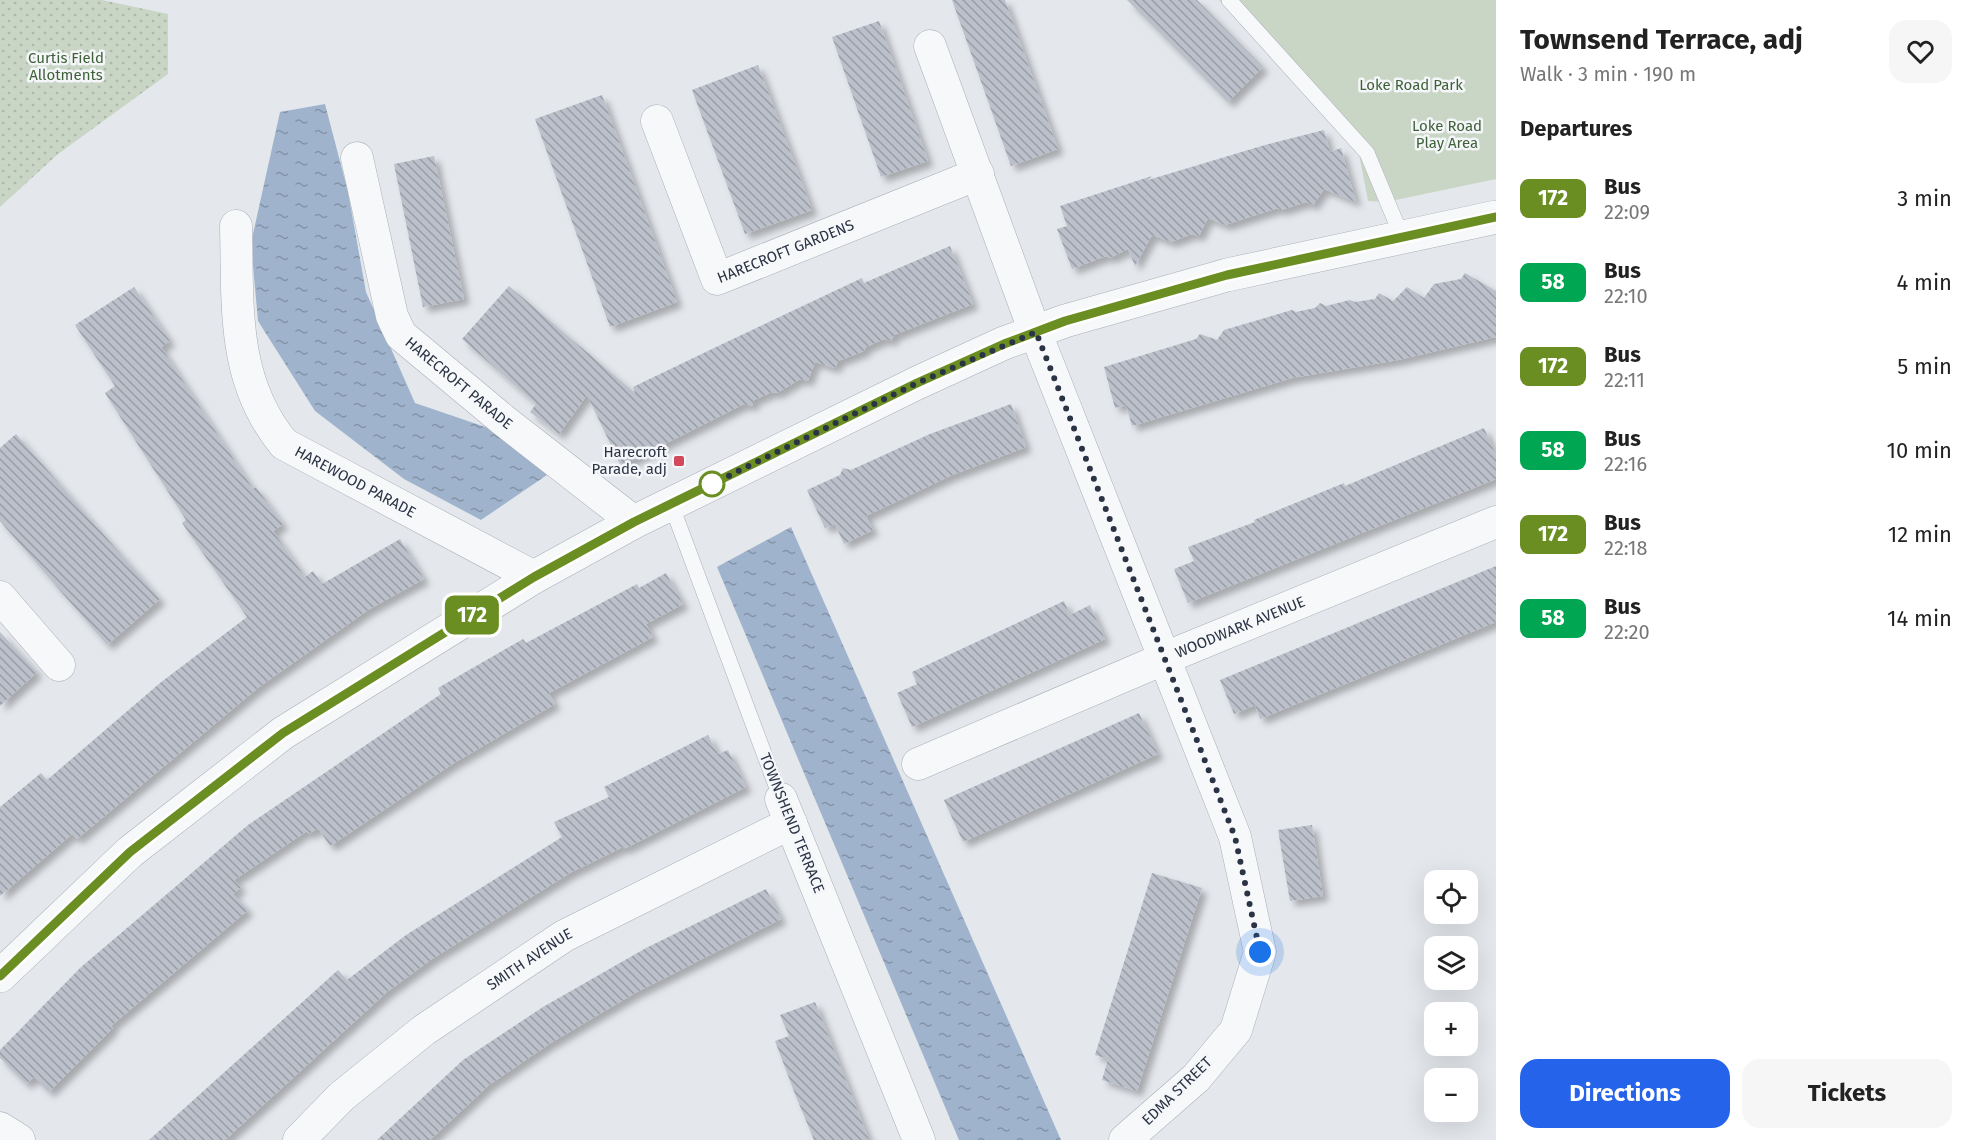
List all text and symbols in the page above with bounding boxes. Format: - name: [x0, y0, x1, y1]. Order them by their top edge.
- button: heart: [1889, 20, 1952, 83]
- text: Townsend Terrace, adj: [1520, 23, 1803, 56]
- park label: Curtis Field Allotments: [28, 49, 104, 84]
- text: Walk · 3 min · 190 m: [1520, 62, 1696, 86]
- park label: Loke Road Park: [1359, 76, 1463, 94]
- text: Departures: [1520, 115, 1632, 142]
- park label: Loke Road Play Area: [1412, 117, 1482, 152]
- text: Bus: [1604, 173, 1641, 200]
- text: 172: [1538, 185, 1568, 211]
- text: 3 min: [1897, 185, 1952, 212]
- text: 22:09: [1604, 200, 1650, 224]
- street label: HARECROFT GARDENS: [715, 216, 857, 287]
- text: Bus: [1604, 257, 1641, 284]
- text: 58: [1541, 269, 1565, 295]
- text: 4 min: [1897, 269, 1952, 296]
- text: 22:10: [1604, 284, 1648, 308]
- street label: HARECROFT PARADE: [401, 333, 516, 433]
- text: Bus: [1604, 341, 1641, 368]
- text: 172: [1538, 353, 1568, 379]
- text: 5 min: [1897, 353, 1952, 380]
- text: 22:11: [1604, 368, 1645, 392]
- text: Bus: [1604, 425, 1641, 452]
- text: 58: [1541, 437, 1565, 463]
- text: 10 min: [1886, 437, 1952, 464]
- street label: HAREWOOD PARADE: [292, 442, 419, 521]
- place label: Harecroft Parade, adj: [592, 443, 668, 478]
- text: 22:16: [1604, 452, 1647, 476]
- marker: Harecroft Parade, adj: [672, 454, 686, 468]
- unlabelled marker: [699, 471, 725, 497]
- text: Bus: [1604, 509, 1641, 536]
- text: 172: [1538, 521, 1568, 547]
- text: 12 min: [1888, 521, 1952, 548]
- text: 22:18: [1604, 536, 1647, 560]
- street label: WOODWARK AVENUE: [1172, 592, 1308, 662]
- text: Bus: [1604, 593, 1641, 620]
- line badge: 172: [438, 596, 506, 634]
- text: 172: [457, 602, 487, 628]
- text: 58: [1541, 605, 1565, 631]
- text: 14 min: [1887, 605, 1952, 632]
- text: 22:20: [1604, 620, 1650, 644]
- street label: TOWNSHEND TERRACE: [756, 750, 828, 896]
- map controls: [1424, 870, 1478, 1122]
- button: locate: [1424, 870, 1478, 924]
- street label: SMITH AVENUE: [483, 924, 575, 994]
- button: layers: [1424, 936, 1478, 990]
- your location: [1245, 937, 1275, 967]
- button: +: [1424, 1002, 1478, 1056]
- street label: EDMA STREET: [1138, 1053, 1216, 1129]
- button: Directions: [1520, 1059, 1730, 1128]
- button: Tickets: [1742, 1059, 1952, 1128]
- button: −: [1424, 1068, 1478, 1122]

